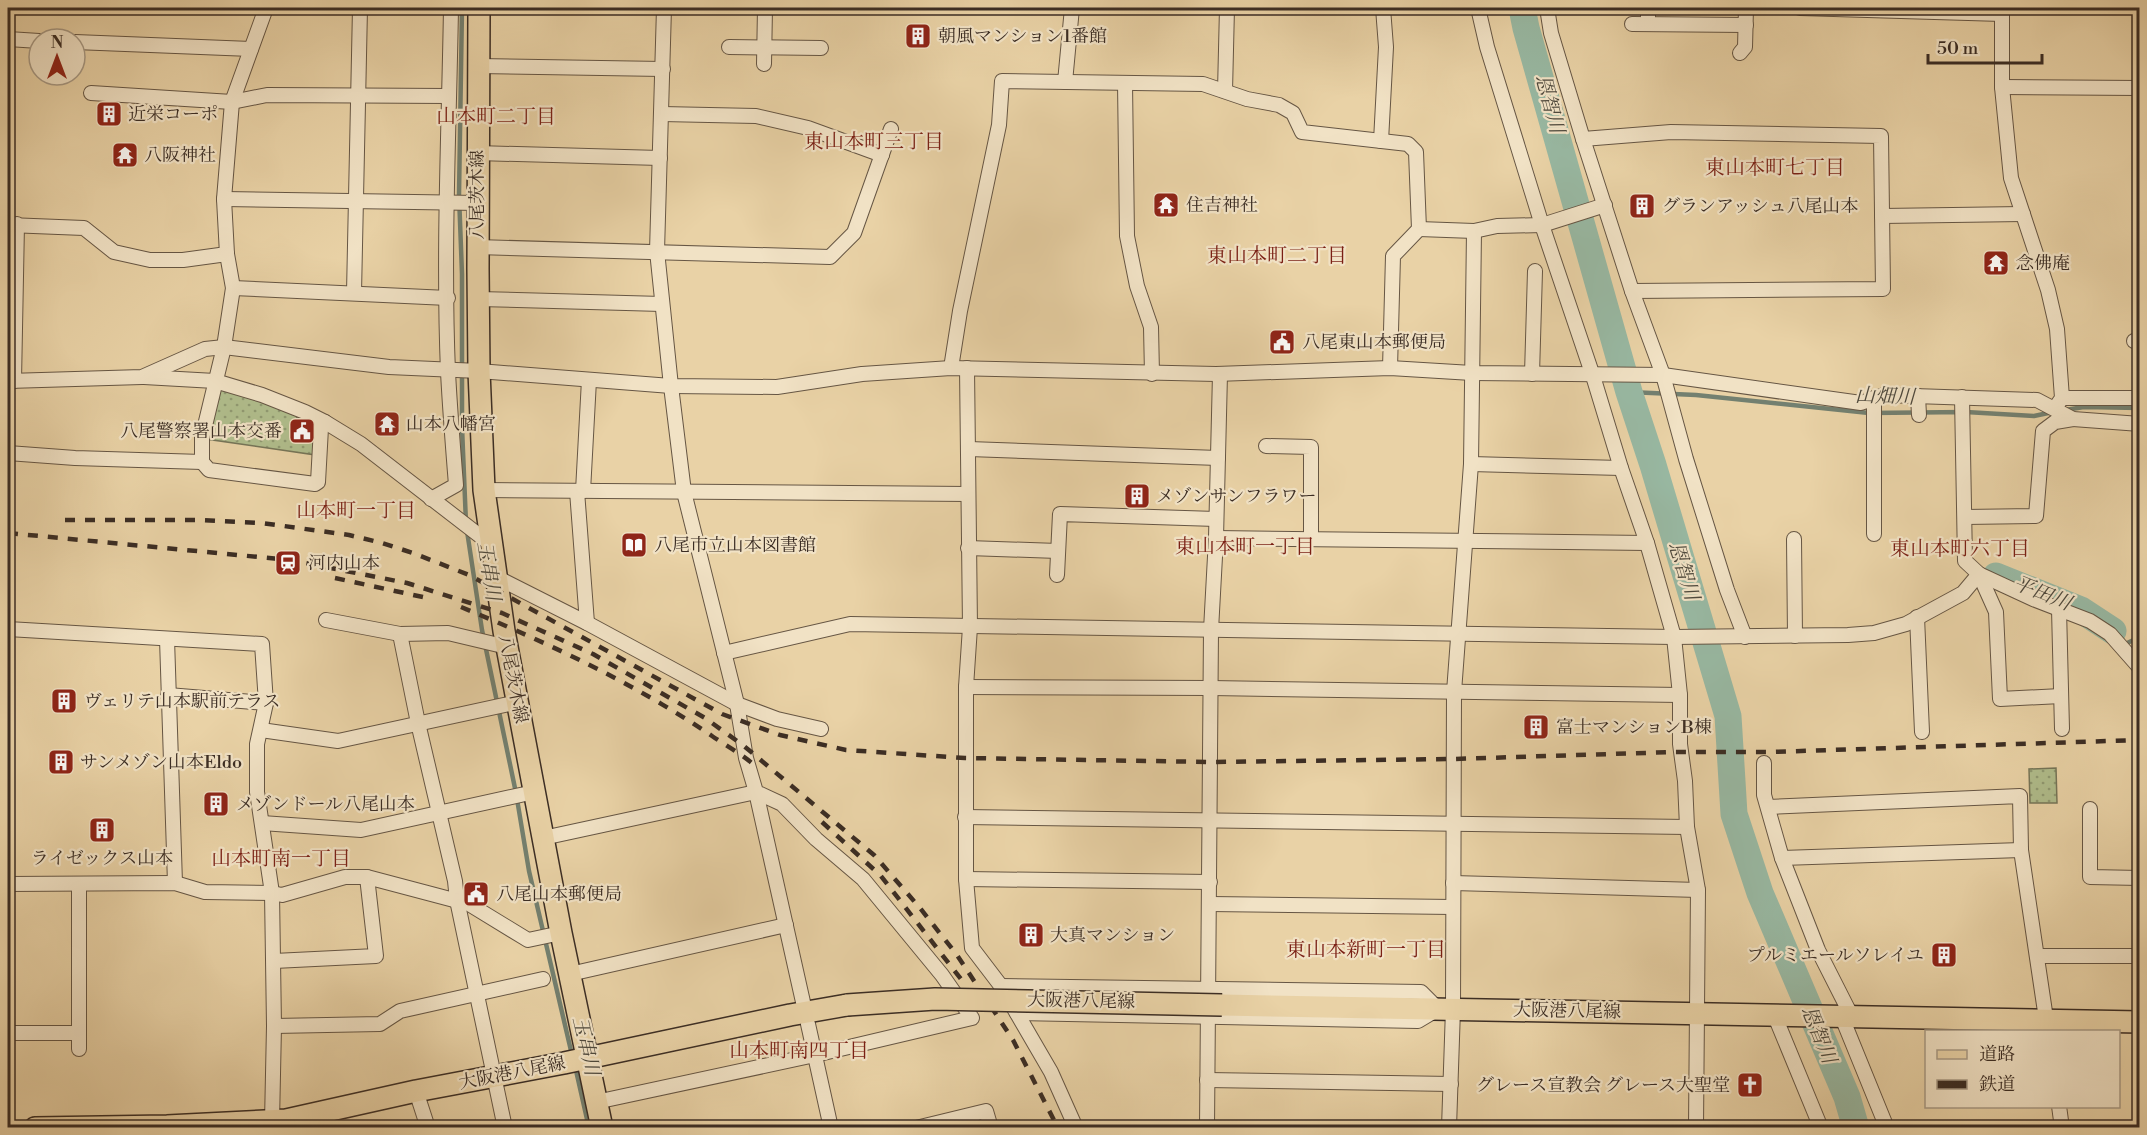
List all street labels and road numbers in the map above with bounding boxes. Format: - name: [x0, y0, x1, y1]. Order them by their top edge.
- street label: 八尾茨木線: [466, 150, 489, 240]
- street label: 八尾茨木線: [493, 633, 533, 725]
- street label: 大阪港八尾線: [1027, 989, 1135, 1013]
- street label: 大阪港八尾線: [1513, 999, 1621, 1023]
- street label: 大阪港八尾線: [457, 1051, 567, 1095]

